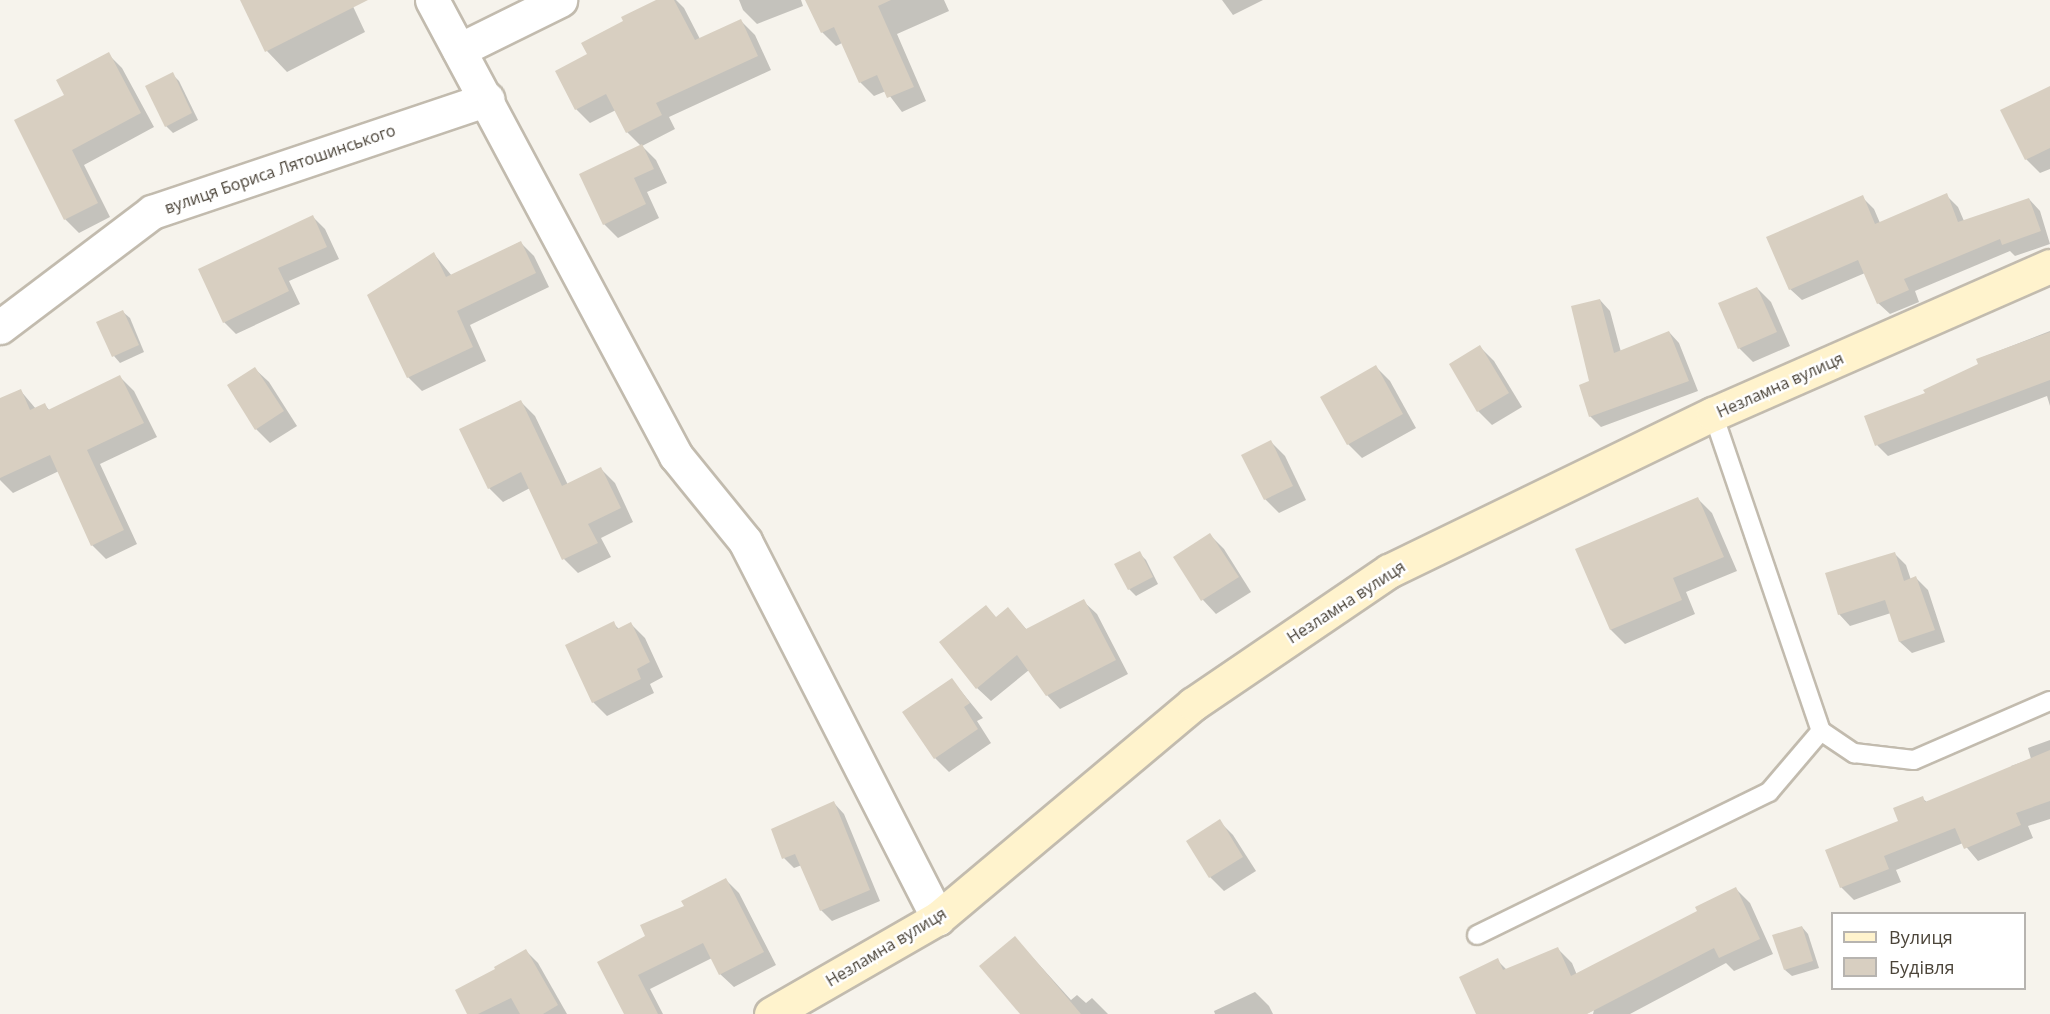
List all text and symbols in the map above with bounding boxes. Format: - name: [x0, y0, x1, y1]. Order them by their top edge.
- street label: вулиця Бориса Лятошинського: [162, 120, 398, 218]
- street label: Незламна вулиця: [1714, 348, 1846, 422]
- street label: Незламна вулиця: [1283, 557, 1409, 647]
- street label: Незламна вулиця: [822, 904, 950, 990]
- legend: [1831, 912, 2026, 990]
- text: Вулиця: [1889, 925, 1953, 949]
- text: Будівля: [1889, 955, 1955, 979]

